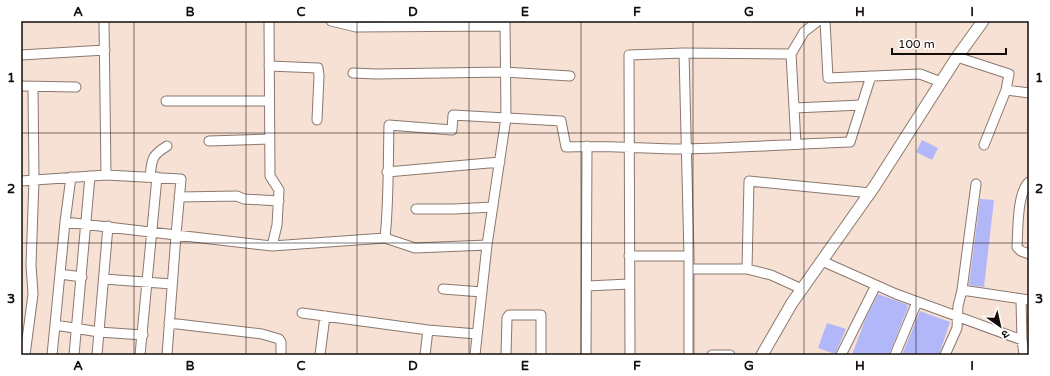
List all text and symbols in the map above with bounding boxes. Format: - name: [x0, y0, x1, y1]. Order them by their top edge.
- text: A: [73, 4, 83, 20]
- text: B: [185, 4, 195, 20]
- text: C: [296, 4, 306, 20]
- text: D: [408, 4, 418, 20]
- text: E: [521, 4, 529, 20]
- text: F: [633, 4, 641, 20]
- text: G: [744, 4, 754, 20]
- text: H: [855, 4, 865, 20]
- text: I: [970, 4, 974, 20]
- scale bar: [892, 30, 1006, 56]
- text: 100 m: [898, 37, 935, 51]
- text: 1: [7, 70, 15, 86]
- text: 1: [1035, 70, 1043, 86]
- text: 2: [7, 181, 15, 197]
- text: 2: [1035, 181, 1043, 197]
- text: 3: [7, 291, 15, 307]
- text: 3: [1035, 291, 1043, 307]
- north arrow: [980, 306, 1020, 346]
- text: उ: [999, 327, 1012, 341]
- text: A: [73, 358, 83, 374]
- text: B: [185, 358, 195, 374]
- text: C: [296, 358, 306, 374]
- text: D: [408, 358, 418, 374]
- text: E: [521, 358, 529, 374]
- text: F: [633, 358, 641, 374]
- text: G: [744, 358, 754, 374]
- text: H: [855, 358, 865, 374]
- text: I: [970, 358, 974, 374]

